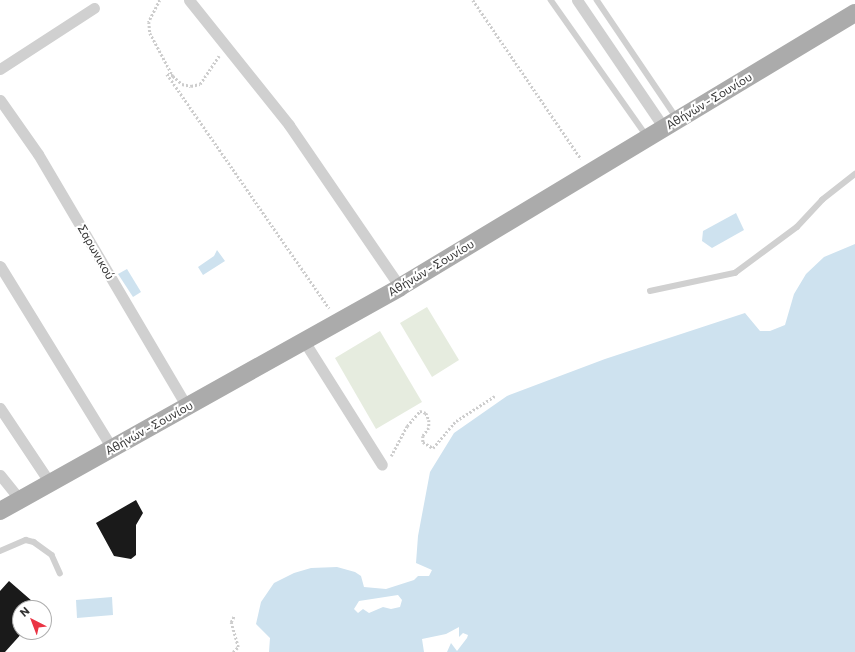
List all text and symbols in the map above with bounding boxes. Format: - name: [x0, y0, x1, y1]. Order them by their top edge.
- street label: Αθήνών - Σουνίου: [663, 70, 755, 132]
- street label: Σαρωνικού: [75, 222, 117, 282]
- street label: Αθήνών - Σουνίου: [385, 237, 477, 299]
- street label: Αθήνών - Σουνίου: [103, 398, 195, 458]
- north arrow: [12, 600, 52, 640]
- text: N: [17, 604, 32, 619]

